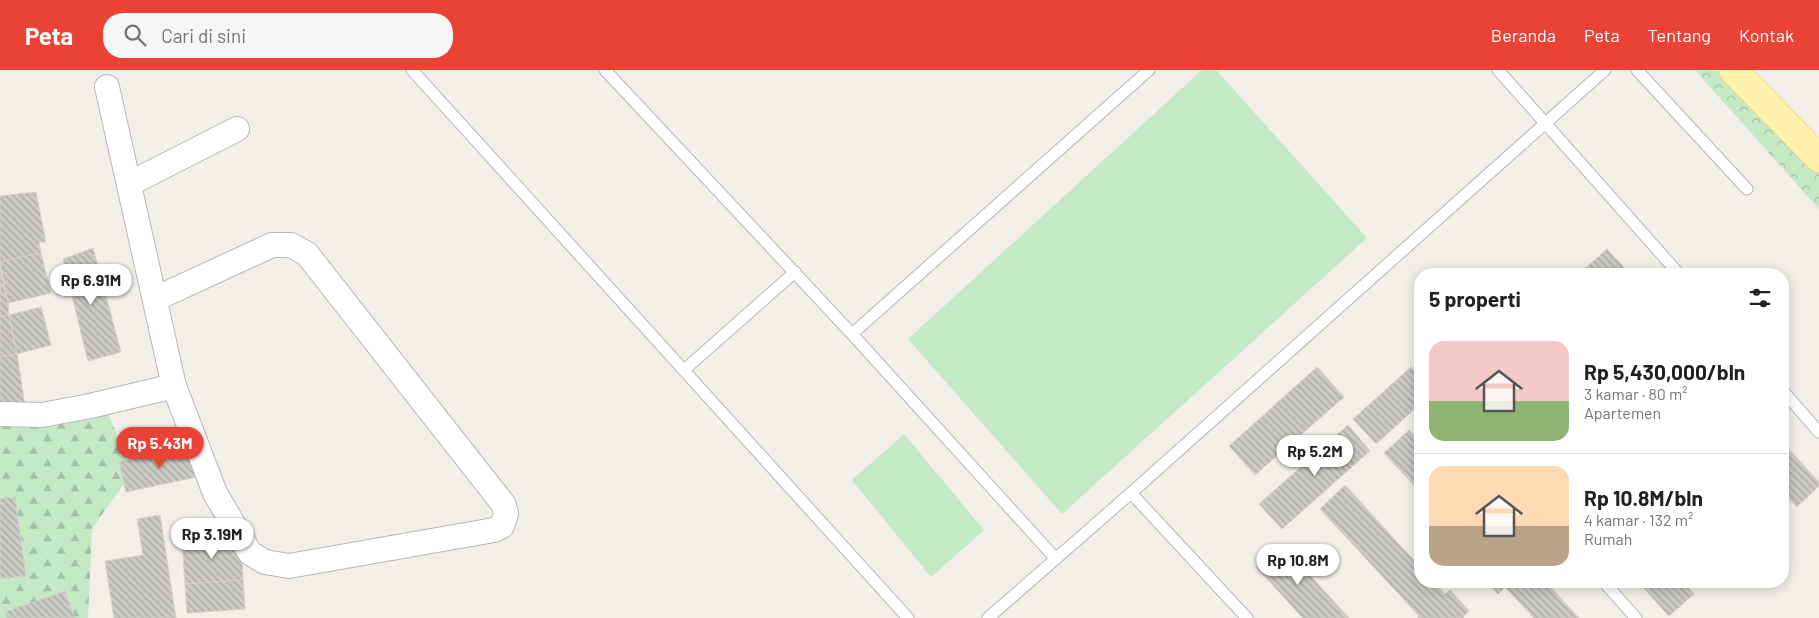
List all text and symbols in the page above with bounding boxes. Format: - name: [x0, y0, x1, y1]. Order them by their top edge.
- search box: [103, 13, 453, 58]
- text: Peta: [25, 21, 73, 50]
- icon: search: [121, 21, 149, 49]
- text: Cari di sini: [161, 24, 246, 47]
- text: Beranda: [1491, 24, 1556, 46]
- text: Peta: [1584, 24, 1620, 46]
- text: Tentang: [1648, 24, 1711, 46]
- text: Kontak: [1739, 24, 1794, 46]
- pin: Rp 6.91M: [39, 264, 143, 306]
- text: Rp 6.91M: [61, 270, 121, 289]
- icon: filters: [1746, 284, 1774, 312]
- text: 5 properti: [1429, 286, 1521, 311]
- text: Rp 5,430,000/bln: [1584, 359, 1745, 384]
- icon: home: [1469, 361, 1529, 421]
- text: 3 kamar · 80 m²: [1584, 384, 1688, 403]
- text: Apartemen: [1584, 403, 1661, 422]
- pin: Rp 5.43M: [108, 426, 212, 469]
- text: Rp 5.43M: [128, 433, 192, 452]
- pin: Rp 5.2M: [1269, 434, 1361, 477]
- text: Rp 5.2M: [1287, 441, 1343, 460]
- text: Rp 10.8M/bln: [1584, 485, 1703, 510]
- icon: home: [1469, 486, 1529, 546]
- text: 4 kamar · 132 m²: [1584, 510, 1693, 529]
- pin: Rp 3.19M: [160, 518, 264, 560]
- text: Rp 3.19M: [182, 524, 242, 543]
- text: Rumah: [1584, 529, 1632, 548]
- pin: Rp 10.8M: [1246, 544, 1350, 586]
- text: Rp 10.8M: [1267, 550, 1329, 569]

